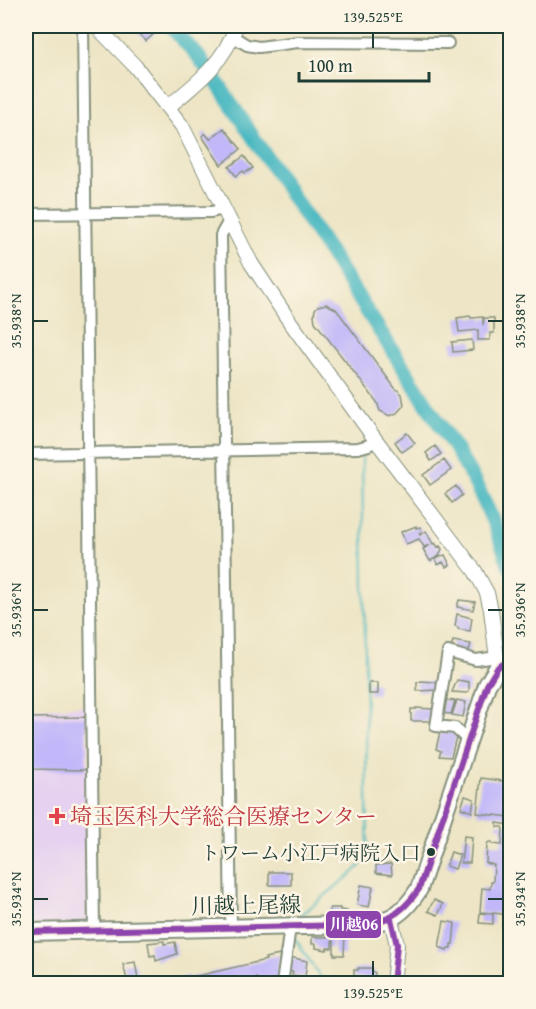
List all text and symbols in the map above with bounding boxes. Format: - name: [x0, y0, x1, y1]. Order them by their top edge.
- text: 139.525°E: [343, 6, 403, 27]
- scale bar: [299, 45, 430, 83]
- text: 100 m: [308, 52, 353, 79]
- text: 35.938°N: [5, 293, 26, 348]
- text: 35.938°N: [509, 293, 530, 348]
- text: 35.936°N: [5, 582, 26, 637]
- text: 35.936°N: [509, 582, 530, 637]
- place label: 埼玉医科大学総合医療センター: [70, 800, 377, 832]
- marker: 埼玉医科大学総合医療センター: [48, 807, 66, 825]
- place label: トワーム小江戸病院入口: [200, 838, 420, 867]
- marker: トワーム小江戸病院入口: [425, 846, 437, 858]
- text: 35.934°N: [5, 871, 26, 926]
- text: 35.934°N: [509, 871, 530, 926]
- street label: 川越上尾線: [191, 888, 301, 922]
- line badge: 川越06: [325, 910, 382, 939]
- text: 川越06: [330, 912, 378, 936]
- text: 139.525°E: [343, 982, 403, 1003]

